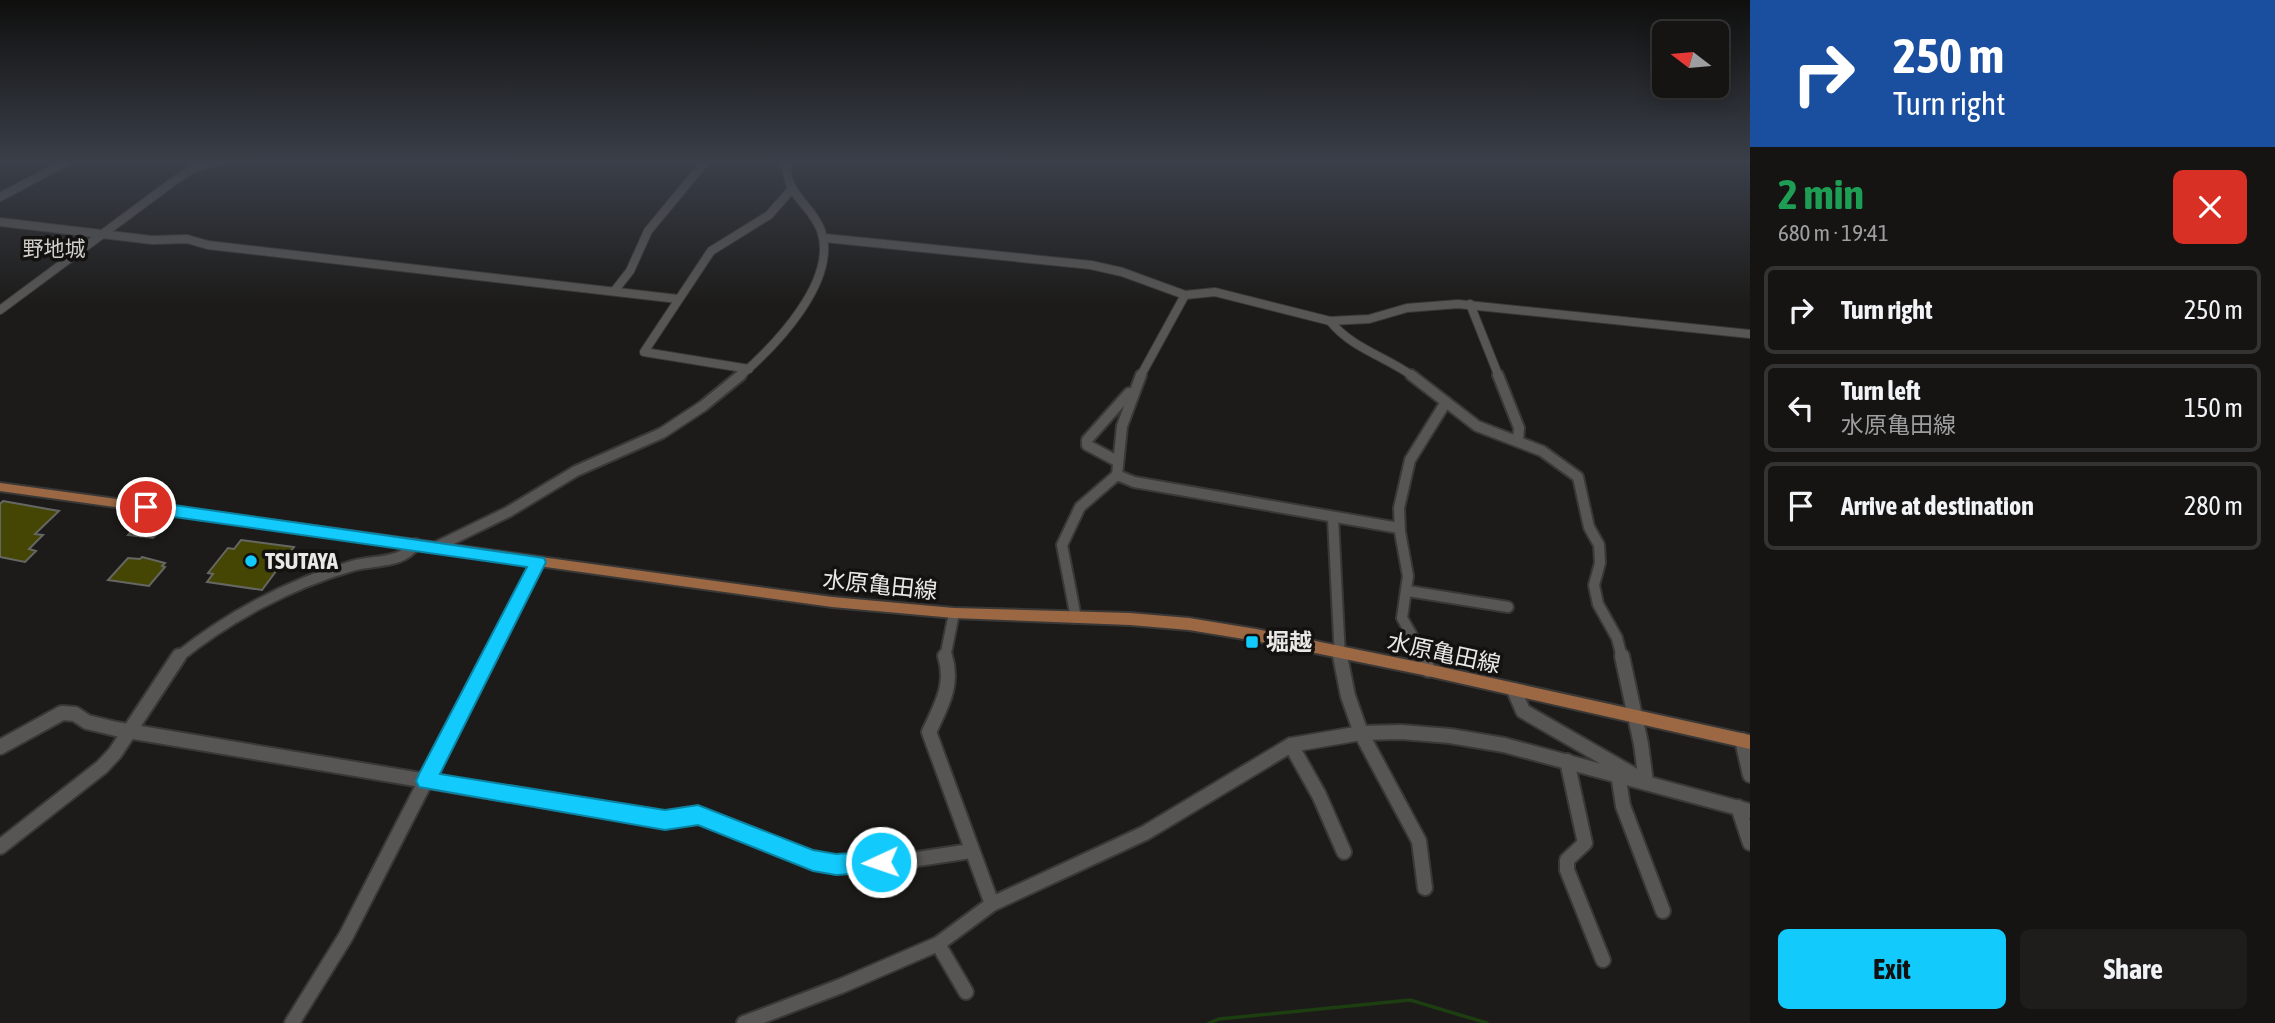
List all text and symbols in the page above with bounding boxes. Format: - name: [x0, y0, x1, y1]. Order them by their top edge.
- north arrow: [1652, 21, 1729, 98]
- map controls: [1652, 21, 1729, 98]
- text: 250 m: [1893, 27, 2004, 83]
- icon: right: [1778, 28, 1869, 119]
- text: Turn right: [1893, 85, 2006, 122]
- text: 2 min: [1778, 170, 1864, 218]
- button: close: [2173, 170, 2247, 244]
- text: 680 m · 19:41: [1778, 220, 1889, 246]
- district label: 野地城: [23, 236, 86, 260]
- icon: right: [1782, 291, 1820, 329]
- text: Turn right: [1841, 295, 1932, 325]
- text: 250 m: [2184, 295, 2243, 325]
- text: Turn left: [1841, 376, 1921, 406]
- icon: left: [1782, 389, 1820, 427]
- text: 150 m: [2184, 393, 2243, 423]
- text: 水原亀田線: [1841, 412, 1956, 438]
- pin: [116, 477, 176, 537]
- icon: arrive: [1782, 487, 1820, 525]
- icon: arrive: [127, 488, 165, 526]
- text: Arrive at destination: [1841, 491, 2034, 521]
- text: 280 m: [2184, 491, 2243, 521]
- place label: TSUTAYA: [265, 548, 339, 574]
- marker: TSUTAYA: [243, 553, 259, 569]
- street label: 水原亀田線: [821, 566, 939, 604]
- street label: 水原亀田線: [1385, 628, 1503, 678]
- place label: 堀越: [1266, 629, 1312, 655]
- marker: 堀越: [1244, 634, 1260, 650]
- position arrow: [844, 825, 918, 899]
- button: Exit: [1778, 929, 2006, 1009]
- button: Share: [2020, 929, 2247, 1009]

